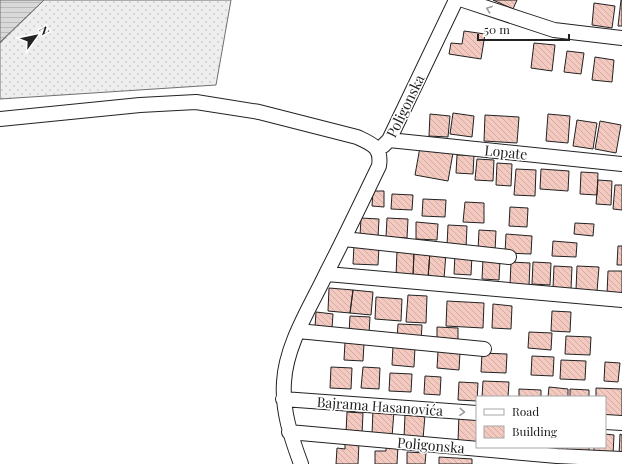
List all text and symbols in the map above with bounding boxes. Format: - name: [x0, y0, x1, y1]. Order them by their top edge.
- one-way arrow: [485, 6, 492, 14]
- north arrow: [16, 16, 56, 56]
- scale bar: [478, 16, 569, 42]
- text: 50 m: [484, 21, 510, 37]
- text: N: [36, 23, 53, 38]
- street label: Poligonska: [382, 71, 428, 141]
- street label: Lopate: [484, 140, 528, 164]
- street label: Bajrama Hasanovića: [316, 392, 444, 420]
- legend: [476, 396, 606, 448]
- text: Road: [512, 403, 539, 419]
- one-way arrow: [459, 407, 465, 416]
- text: Building: [512, 423, 558, 439]
- street label: Poligonska: [396, 433, 466, 457]

